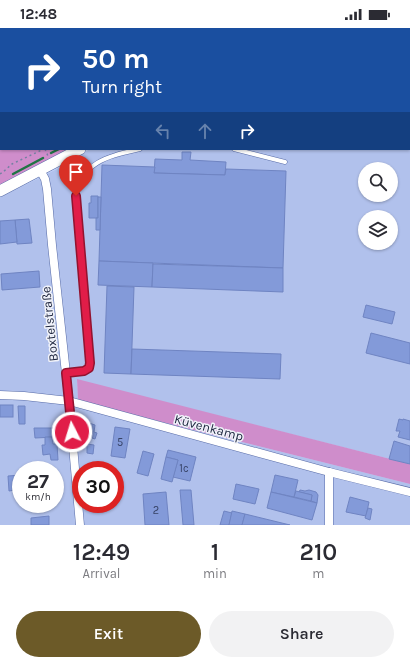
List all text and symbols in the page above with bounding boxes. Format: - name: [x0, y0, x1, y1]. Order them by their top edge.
- text: 12:48: [20, 5, 57, 23]
- text: 50 m: [82, 42, 150, 75]
- icon: right: [16, 44, 68, 96]
- text: Turn right: [82, 76, 162, 98]
- icon: left: [152, 120, 174, 142]
- icon: ahead: [194, 120, 216, 142]
- icon: right: [236, 120, 258, 142]
- pin: [59, 155, 93, 196]
- icon: arrive: [65, 161, 87, 183]
- map controls: [358, 162, 398, 250]
- button: search: [358, 162, 398, 202]
- button: layers: [358, 210, 398, 250]
- street label: Boxtelstraße: [38, 285, 61, 362]
- position arrow: [51, 411, 93, 453]
- street label: Küvenkamp: [173, 411, 245, 444]
- house number: 5: [117, 436, 123, 449]
- speed limit sign: 30: [72, 461, 124, 513]
- house number: 1c: [179, 462, 189, 475]
- text: 27: [27, 470, 49, 493]
- text: km/h: [25, 491, 51, 503]
- house number: 2: [153, 504, 159, 517]
- text: 12:49: [73, 538, 130, 566]
- text: 1: [211, 538, 219, 566]
- text: 210: [300, 538, 337, 566]
- text: Arrival: [82, 566, 121, 581]
- text: min: [203, 566, 227, 581]
- text: m: [312, 566, 325, 581]
- button: Exit: [16, 611, 201, 657]
- button: Share: [209, 611, 394, 657]

